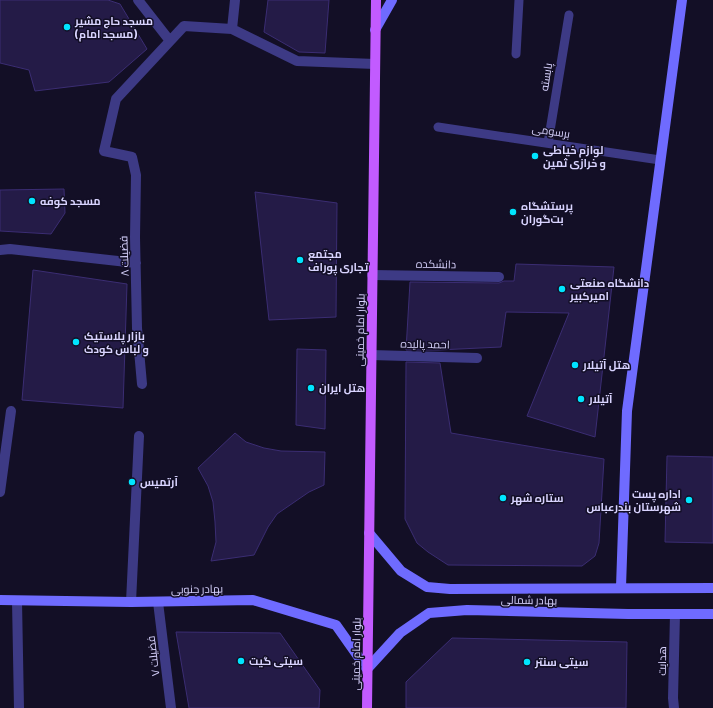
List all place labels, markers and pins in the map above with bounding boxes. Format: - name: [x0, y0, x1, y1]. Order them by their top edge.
- place label: مسجد حاج مشیر (مسجد امام): [74, 14, 153, 42]
- marker: مسجد حاج مشیر (مسجد امام): [62, 22, 72, 32]
- place label: لوازم خیاطی و خرازی ثمین: [543, 143, 606, 171]
- marker: لوازم خیاطی و خرازی ثمین: [530, 151, 540, 161]
- place label: مسجد کوفه: [40, 194, 101, 209]
- marker: مسجد کوفه: [27, 196, 37, 206]
- place label: پرستشگاه بت‌گوران: [521, 199, 573, 227]
- marker: پرستشگاه بت‌گوران: [508, 207, 518, 217]
- place label: مجتمع تجاری پوراف: [308, 247, 369, 276]
- marker: مجتمع تجاری پوراف: [295, 255, 305, 265]
- place label: دانشگاه صنعتی امیرکبیر: [569, 276, 649, 303]
- marker: دانشگاه صنعتی امیرکبیر: [557, 284, 567, 294]
- place label: بازار پلاستیک و لباس کودک: [84, 329, 149, 357]
- marker: بازار پلاستیک و لباس کودک: [71, 337, 81, 347]
- place label: هتل آتیلار: [582, 358, 630, 372]
- marker: هتل آتیلار: [570, 360, 580, 370]
- place label: هتل ایران: [319, 381, 365, 395]
- marker: هتل ایران: [306, 383, 316, 393]
- place label: آتیلار: [588, 392, 613, 406]
- marker: آتیلار: [576, 394, 586, 404]
- place label: آرتمیس: [140, 475, 178, 489]
- marker: آرتمیس: [127, 477, 137, 487]
- place label: اداره پست شهرستان بندرعباس: [587, 487, 681, 515]
- place label: ستاره شهر: [510, 491, 563, 506]
- marker: ستاره شهر: [498, 493, 508, 503]
- marker: اداره پست شهرستان بندرعباس: [684, 495, 694, 505]
- place label: سیتی گیت: [249, 654, 303, 668]
- place label: سیتی سنتر: [534, 655, 588, 669]
- marker: سیتی گیت: [236, 656, 246, 666]
- marker: سیتی سنتر: [522, 657, 532, 667]

